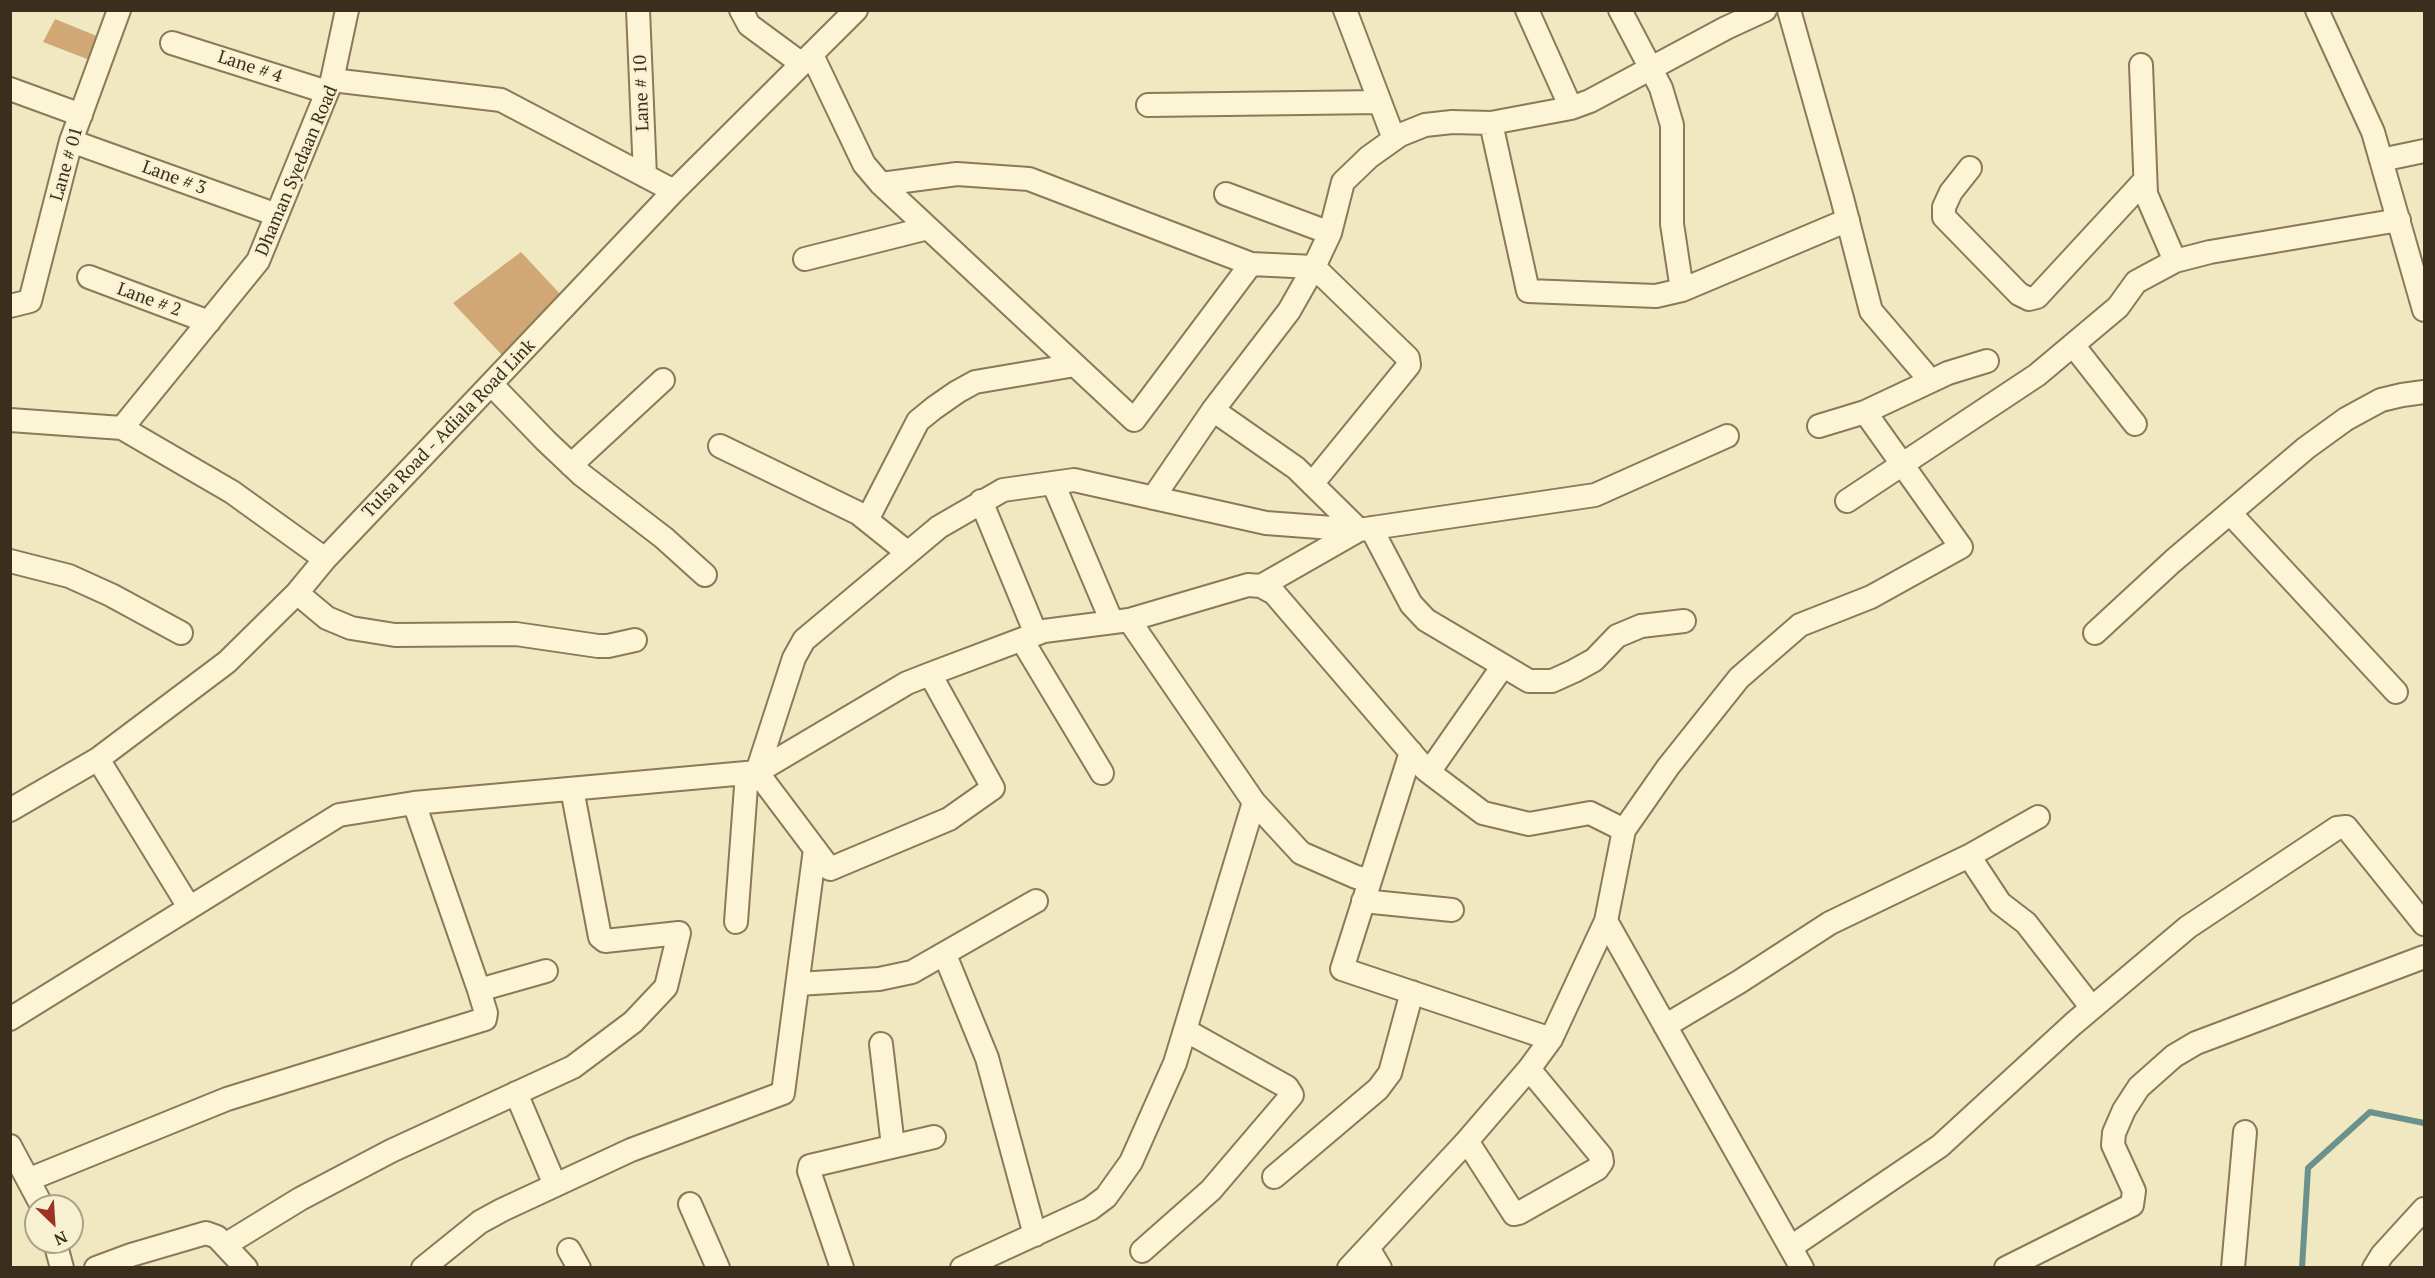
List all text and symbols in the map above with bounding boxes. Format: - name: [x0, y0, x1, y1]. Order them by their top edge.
- street label: Lane # 4: [215, 46, 285, 88]
- street label: Lane # 10: [630, 55, 654, 131]
- street label: Dhaman Syedaan Road: [251, 83, 343, 259]
- street label: Lane # 01: [46, 124, 88, 204]
- street label: Lane # 3: [139, 156, 209, 200]
- street label: Lane # 2: [114, 278, 184, 322]
- street label: Tulsa Road - Adiala Road Link: [358, 335, 540, 523]
- north arrow: [24, 1194, 84, 1254]
- text: N: [51, 1226, 71, 1251]

